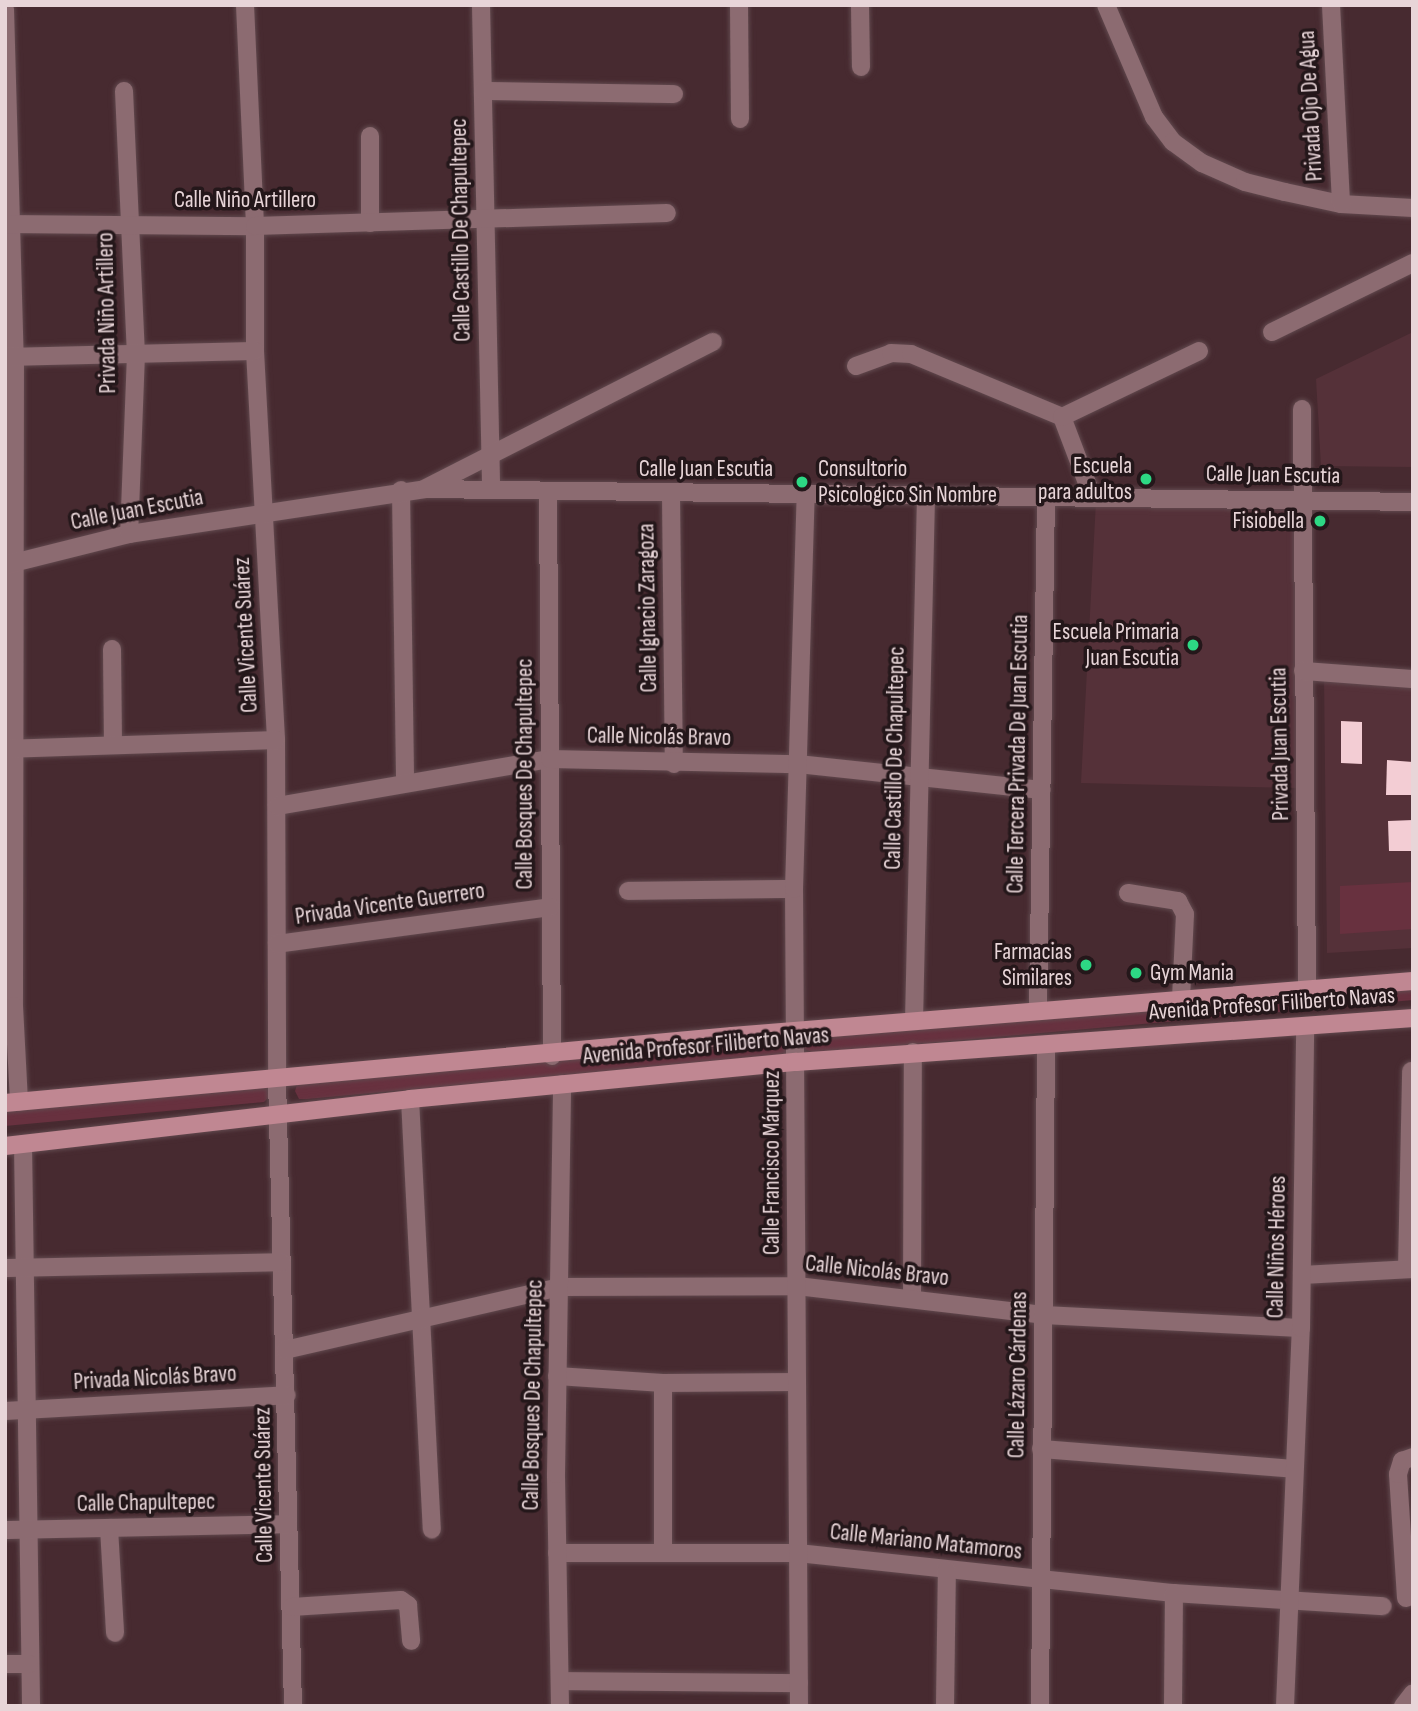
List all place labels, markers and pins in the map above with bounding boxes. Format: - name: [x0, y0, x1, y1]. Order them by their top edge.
- place label: Escuela para adultos: [1038, 452, 1132, 506]
- place label: Consultorio Psicologico Sin Nombre: [818, 455, 997, 509]
- marker: Escuela para adultos: [1138, 471, 1154, 487]
- marker: Consultorio Psicologico Sin Nombre: [792, 472, 812, 492]
- place label: Fisiobella: [1232, 507, 1304, 535]
- marker: Fisiobella: [1310, 511, 1330, 531]
- place label: Escuela Primaria Juan Escutia: [1052, 618, 1179, 672]
- marker: Escuela Primaria Juan Escutia: [1185, 637, 1201, 653]
- place label: Farmacias Similares: [994, 938, 1072, 992]
- marker: Farmacias Similares: [1078, 957, 1094, 973]
- place label: Gym Mania: [1150, 959, 1234, 987]
- marker: Gym Mania: [1128, 965, 1144, 981]

